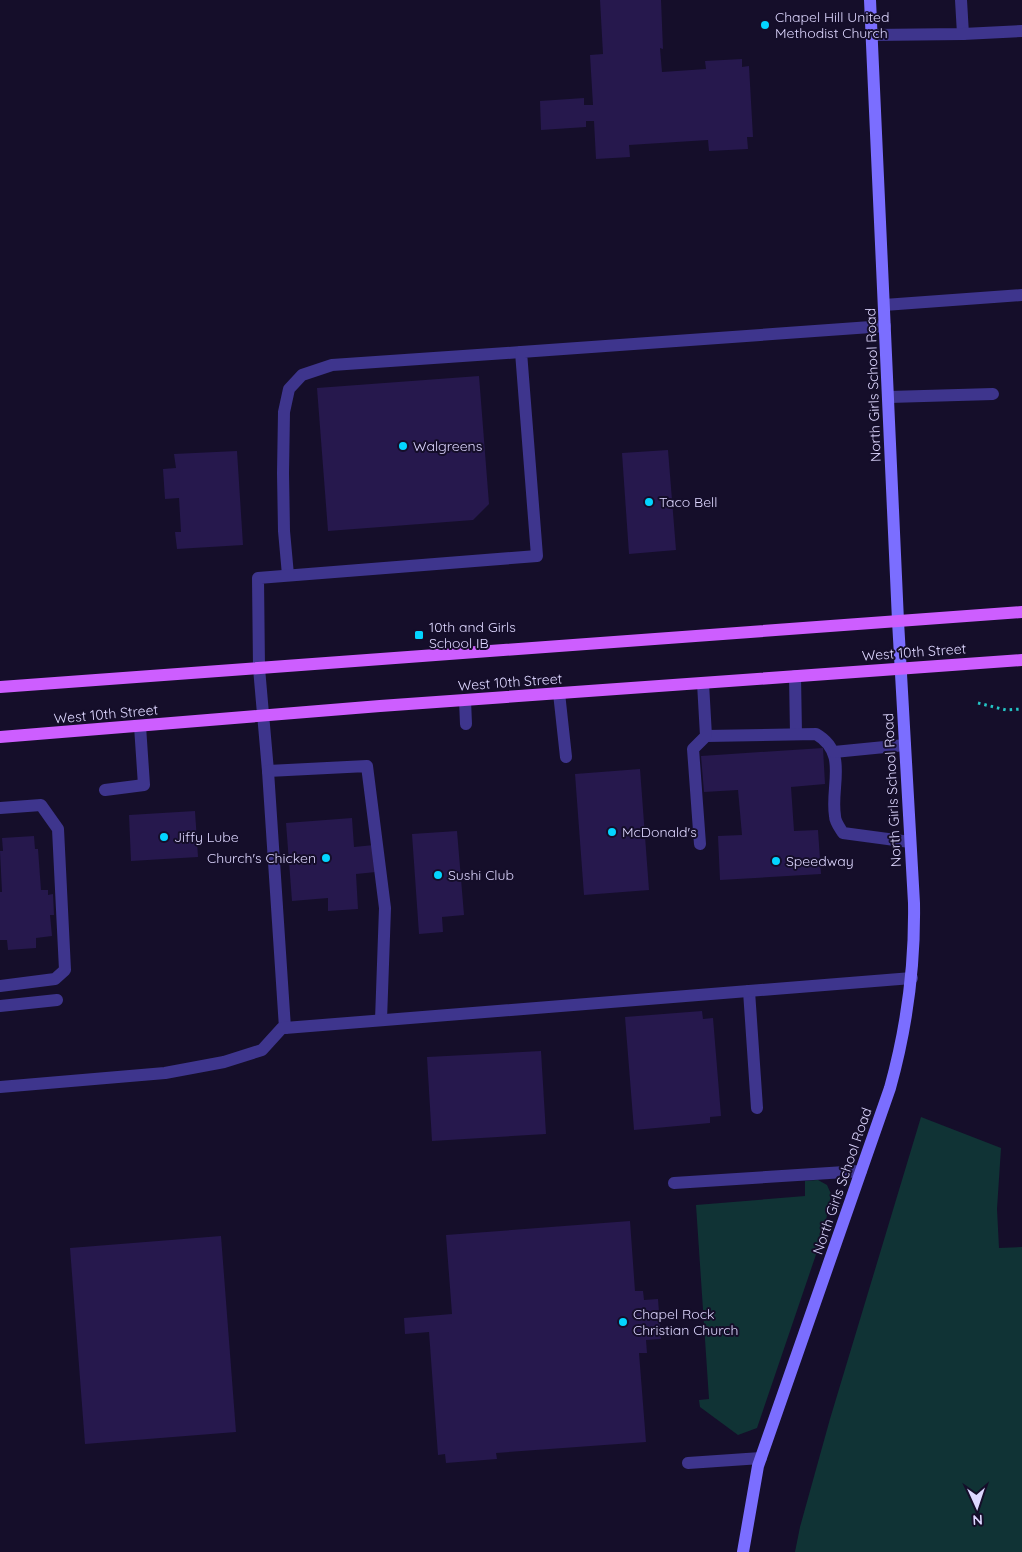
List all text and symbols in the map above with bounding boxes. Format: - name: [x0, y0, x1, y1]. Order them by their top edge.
- place label: Chapel Hill United Methodist Church: [775, 8, 890, 42]
- marker: Chapel Hill United Methodist Church: [759, 19, 771, 31]
- street label: North Girls School Road: [861, 308, 885, 462]
- place label: Walgreens: [413, 437, 482, 455]
- marker: Walgreens: [397, 440, 409, 452]
- place label: Taco Bell: [659, 493, 718, 511]
- marker: Taco Bell: [643, 496, 655, 508]
- place label: 10th and Girls School IB: [429, 618, 516, 652]
- marker: 10th and Girls School IB: [413, 629, 425, 641]
- street label: West 10th Street: [861, 639, 967, 665]
- street label: West 10th Street: [457, 669, 563, 695]
- street label: West 10th Street: [53, 700, 159, 728]
- street label: North Girls School Road: [879, 713, 905, 867]
- place label: McDonald's: [622, 823, 697, 841]
- marker: McDonald's: [606, 826, 618, 838]
- place label: Jiffy Lube: [174, 828, 239, 846]
- marker: Jiffy Lube: [158, 831, 170, 843]
- place label: Church's Chicken: [207, 849, 316, 867]
- marker: Church's Chicken: [320, 852, 332, 864]
- place label: Speedway: [786, 852, 854, 870]
- marker: Speedway: [770, 855, 782, 867]
- place label: Sushi Club: [448, 866, 514, 884]
- marker: Sushi Club: [432, 869, 444, 881]
- street label: North Girls School Road: [808, 1105, 876, 1257]
- place label: Chapel Rock Christian Church: [633, 1305, 739, 1339]
- marker: Chapel Rock Christian Church: [617, 1316, 629, 1328]
- north arrow: [952, 1482, 1002, 1532]
- text: N: [972, 1511, 983, 1529]

